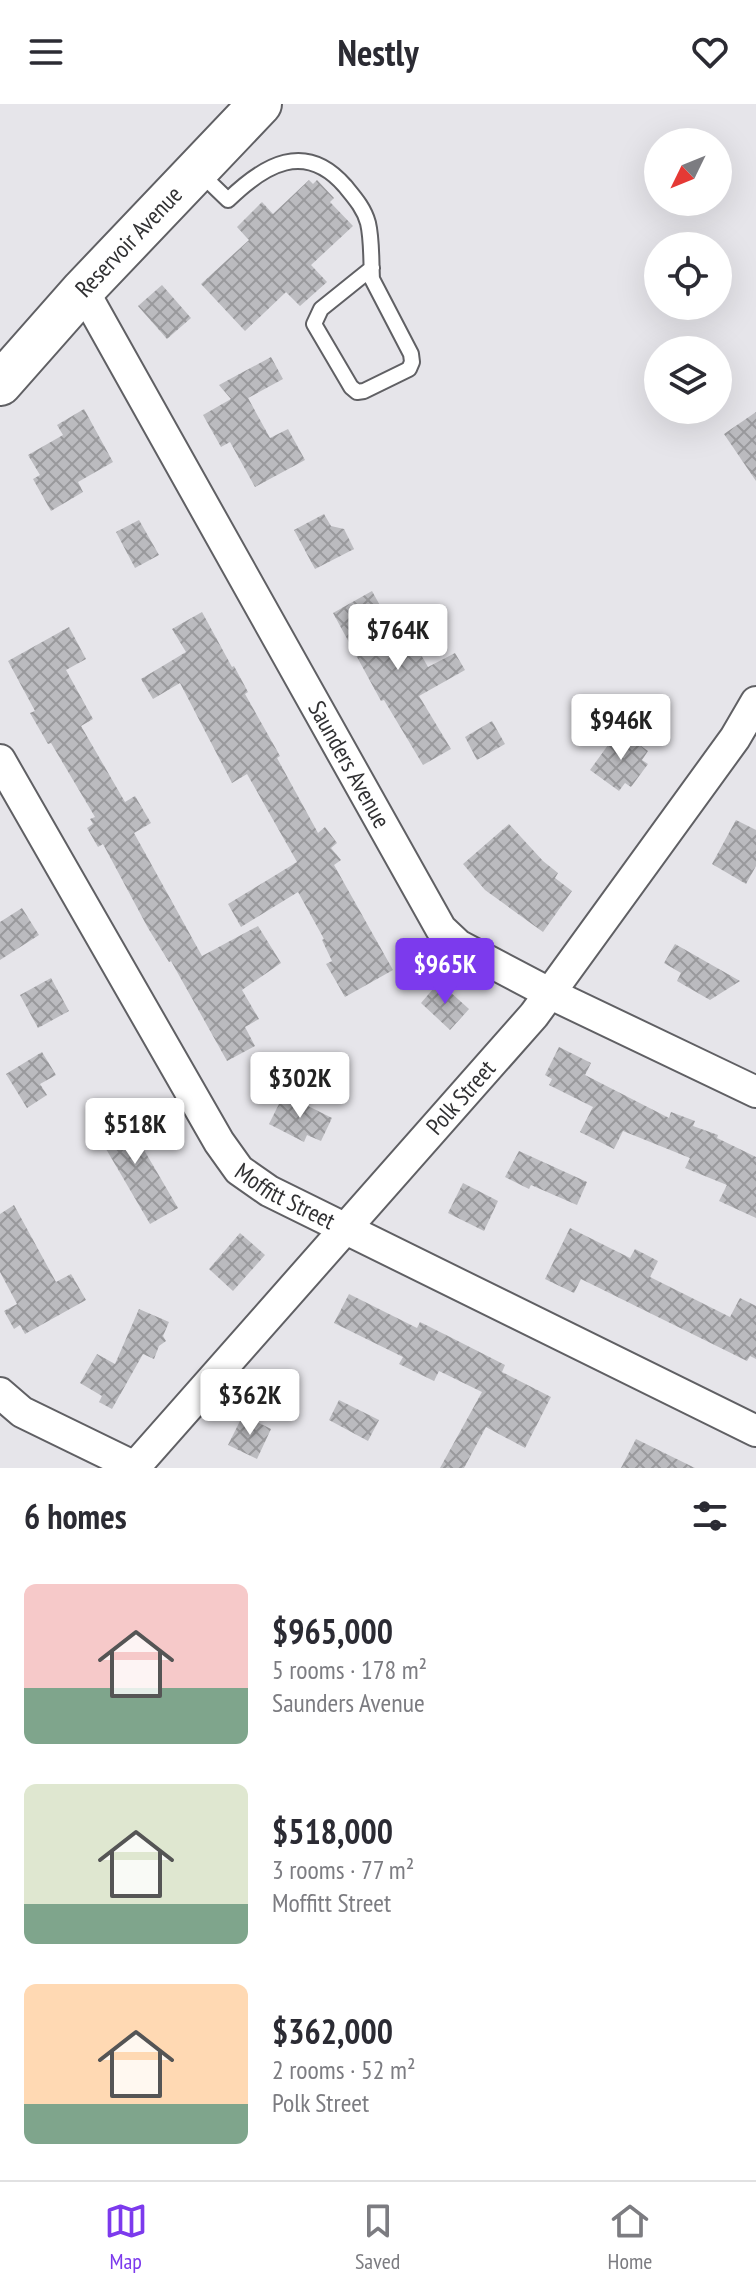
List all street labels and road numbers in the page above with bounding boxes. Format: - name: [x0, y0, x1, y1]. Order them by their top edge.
- street label: Reservoir Avenue: [68, 179, 189, 303]
- street label: Saunders Avenue: [301, 695, 397, 833]
- street label: Polk Street: [419, 1053, 502, 1141]
- street label: Moffitt Street: [229, 1156, 341, 1236]

